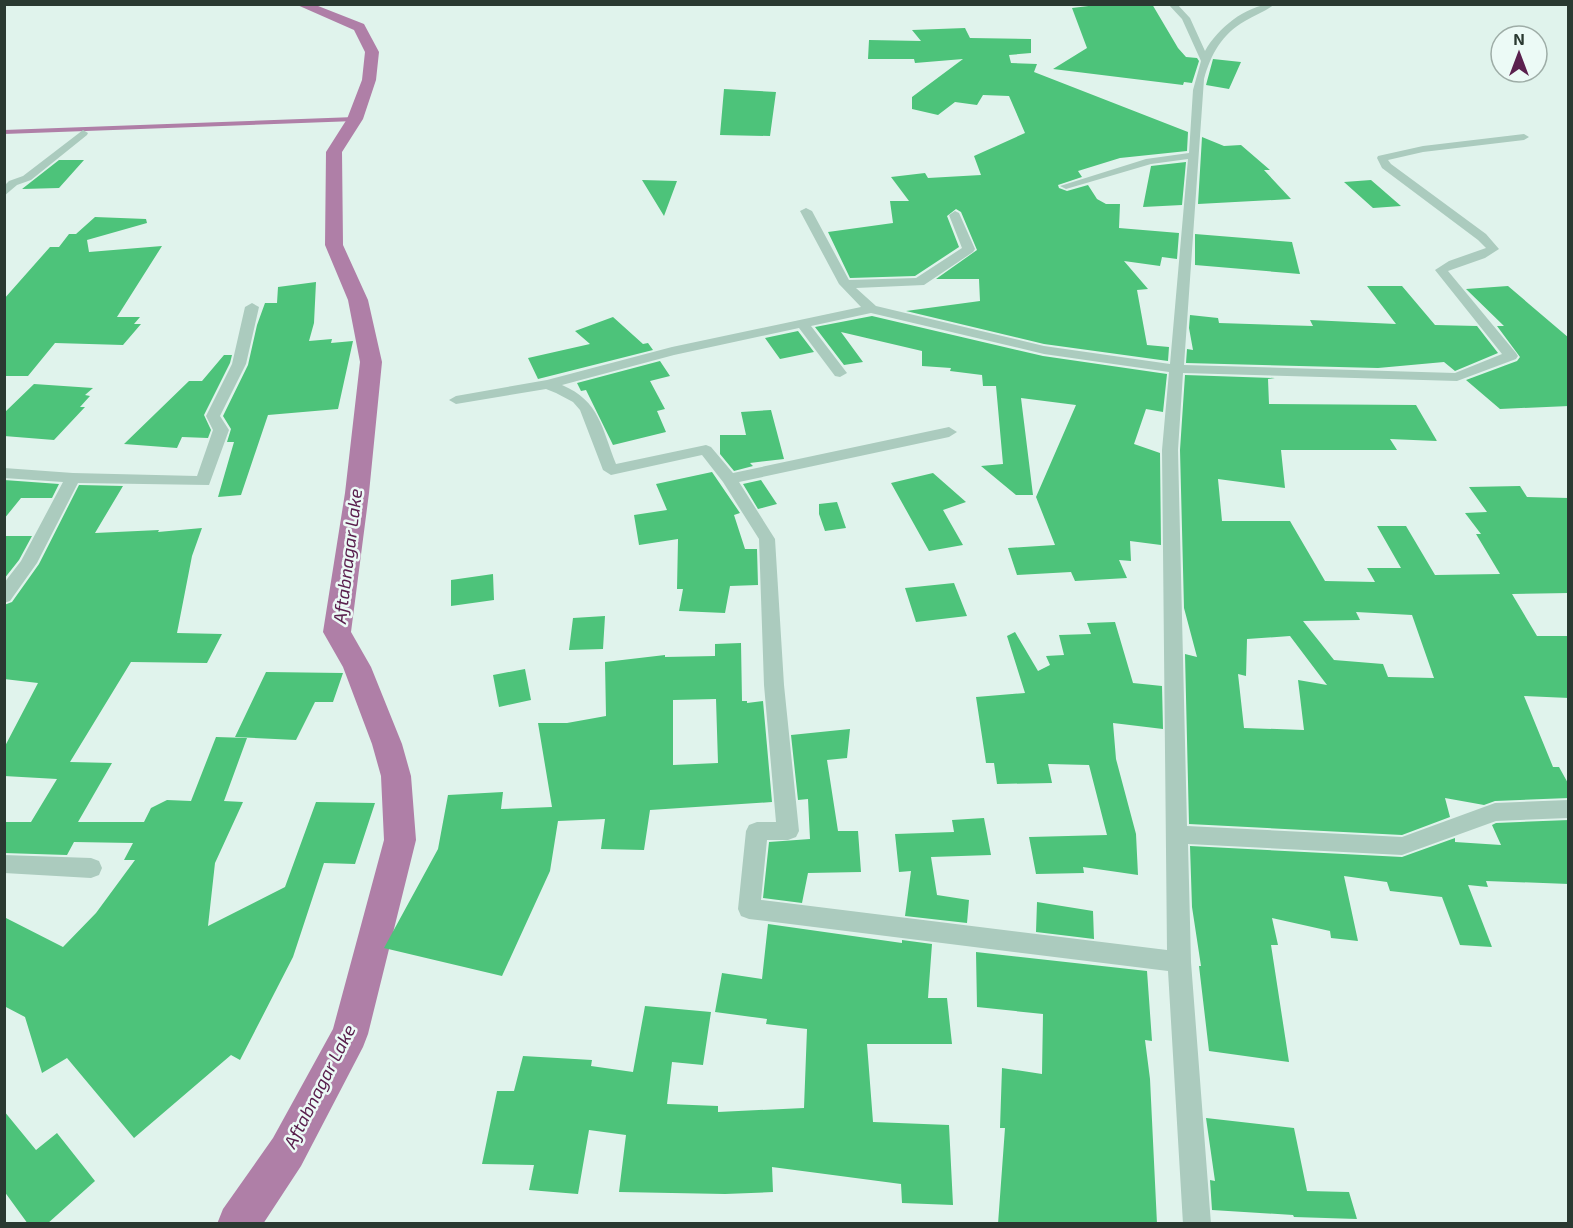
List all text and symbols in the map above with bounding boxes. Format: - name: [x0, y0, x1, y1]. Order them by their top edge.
- north arrow: [1489, 24, 1549, 84]
- text: N: [1513, 29, 1525, 48]
- water label: Aftabnagar Lake: [328, 487, 366, 626]
- water label: Aftabnagar Lake: [278, 1020, 360, 1152]

